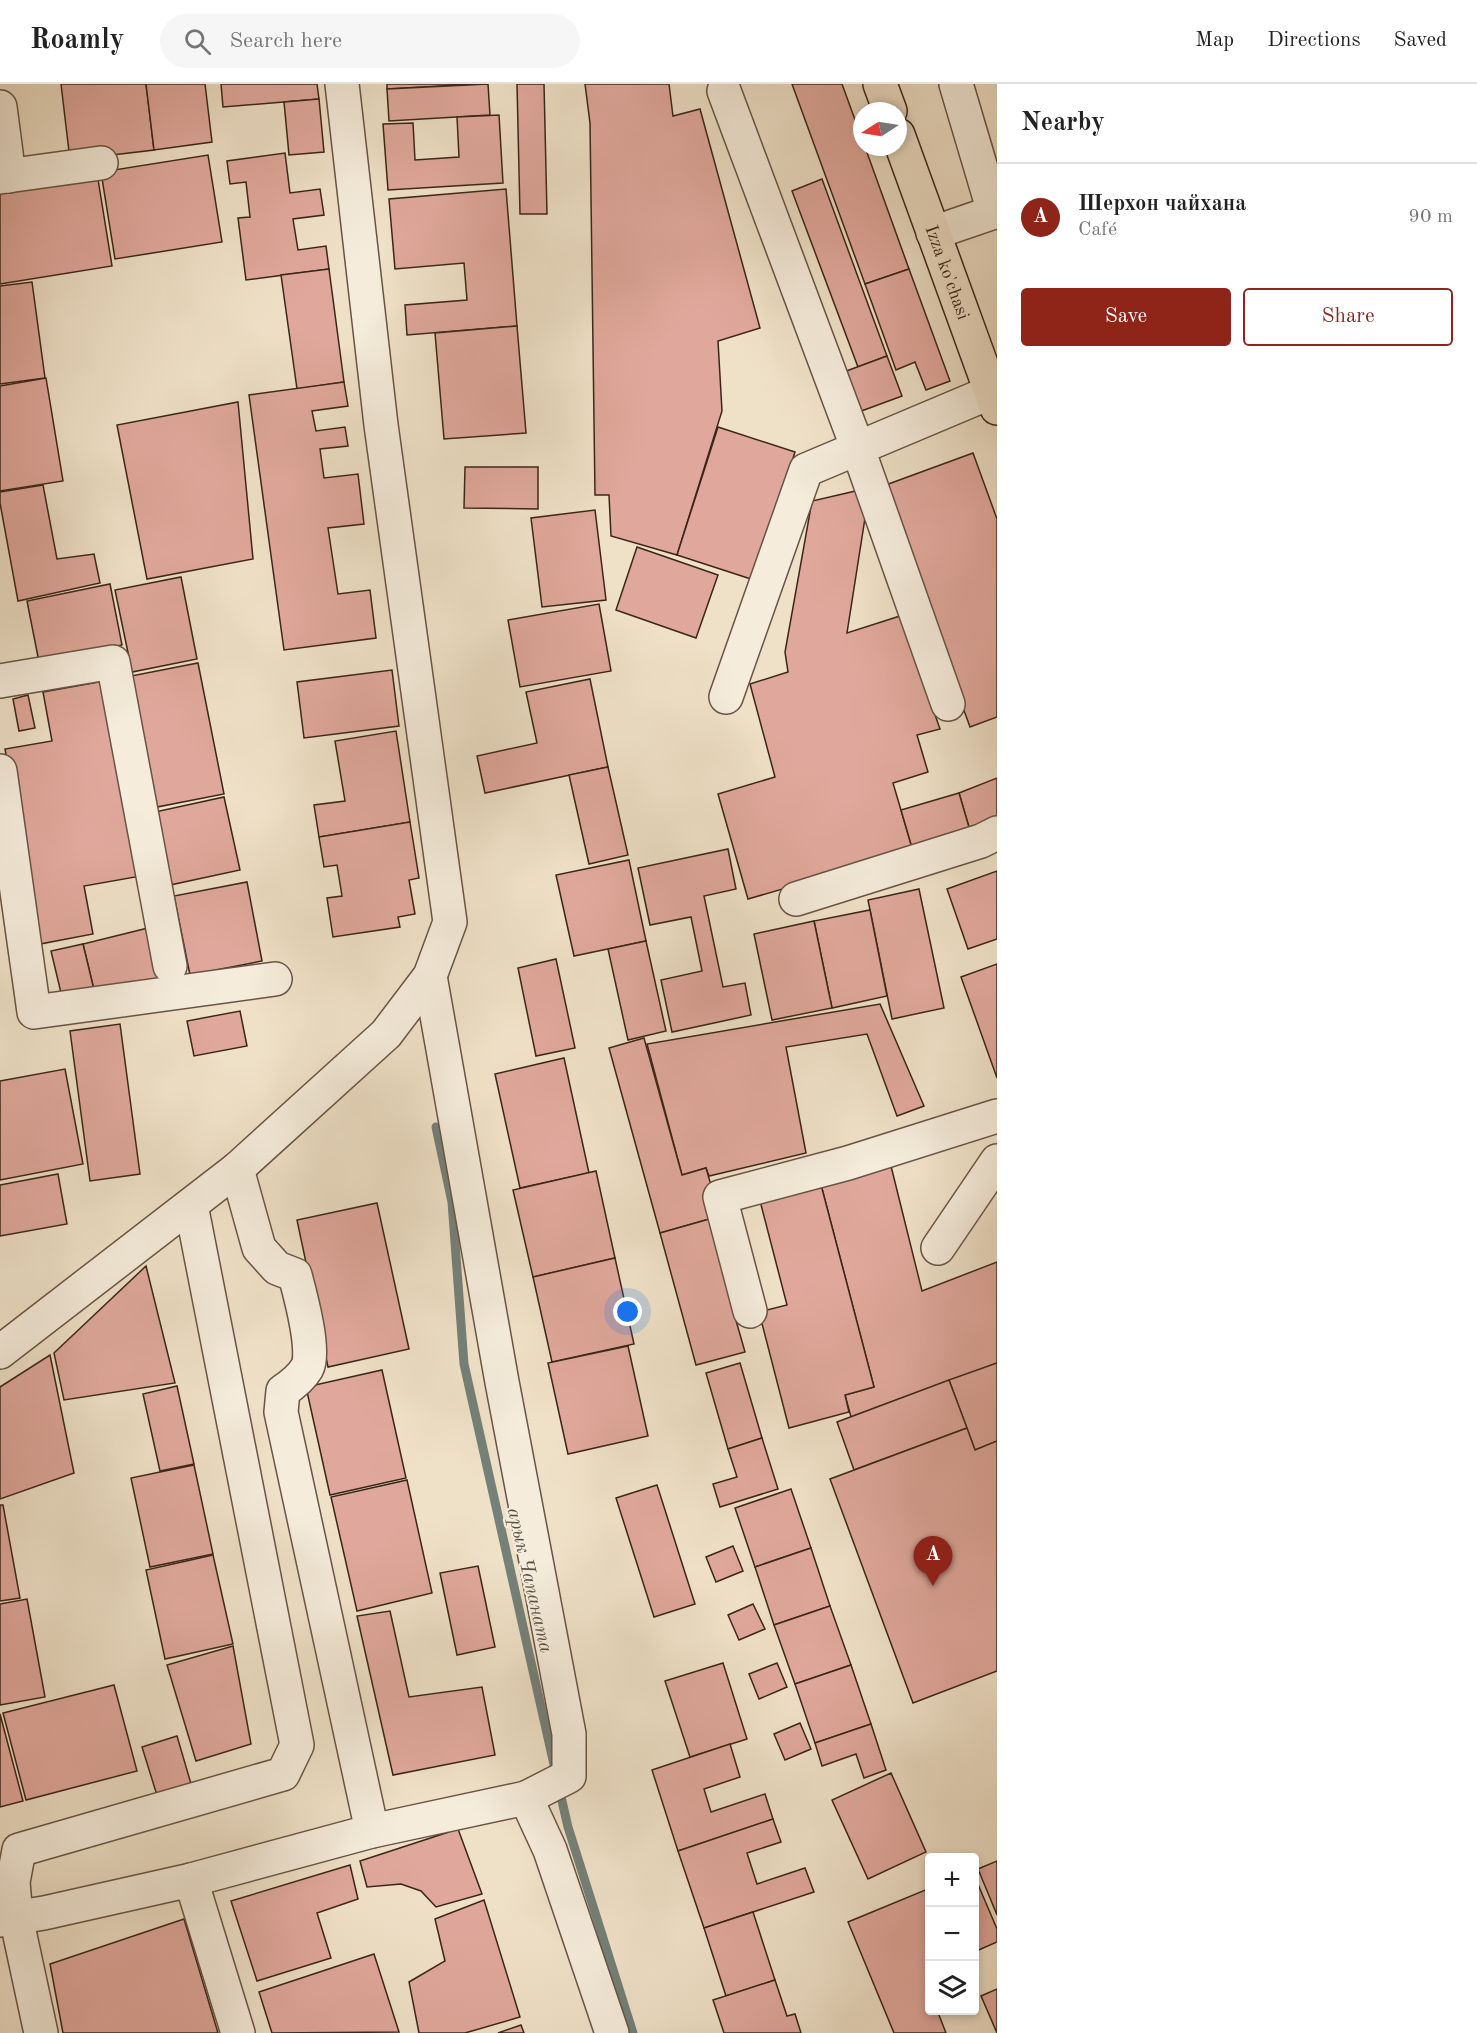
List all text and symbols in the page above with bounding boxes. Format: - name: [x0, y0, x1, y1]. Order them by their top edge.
- search box: [160, 14, 580, 68]
- icon: search: [181, 25, 214, 58]
- text: Roamly: [30, 27, 124, 55]
- text: Search here: [229, 30, 342, 52]
- text: Map: [1195, 30, 1234, 51]
- text: Directions: [1267, 30, 1361, 51]
- text: Saved: [1394, 30, 1447, 51]
- north arrow: [853, 102, 907, 156]
- text: Nearby: [1021, 110, 1105, 136]
- text: Шерхон чайхана: [1078, 193, 1246, 215]
- text: A: [1033, 207, 1048, 227]
- text: 90 m: [1408, 207, 1453, 227]
- text: Café: [1078, 220, 1117, 240]
- street label: Izza ko'chasi: [922, 223, 972, 322]
- button: Save: [1021, 288, 1231, 346]
- button: Share: [1243, 288, 1453, 346]
- your location: [613, 1297, 642, 1326]
- water label: арык Чапаната: [503, 1506, 555, 1655]
- pin: A: [914, 1536, 952, 1586]
- map controls: [925, 1853, 979, 2015]
- button: +: [925, 1853, 979, 1907]
- button: −: [925, 1907, 979, 1961]
- button: layers: [925, 1961, 979, 2015]

